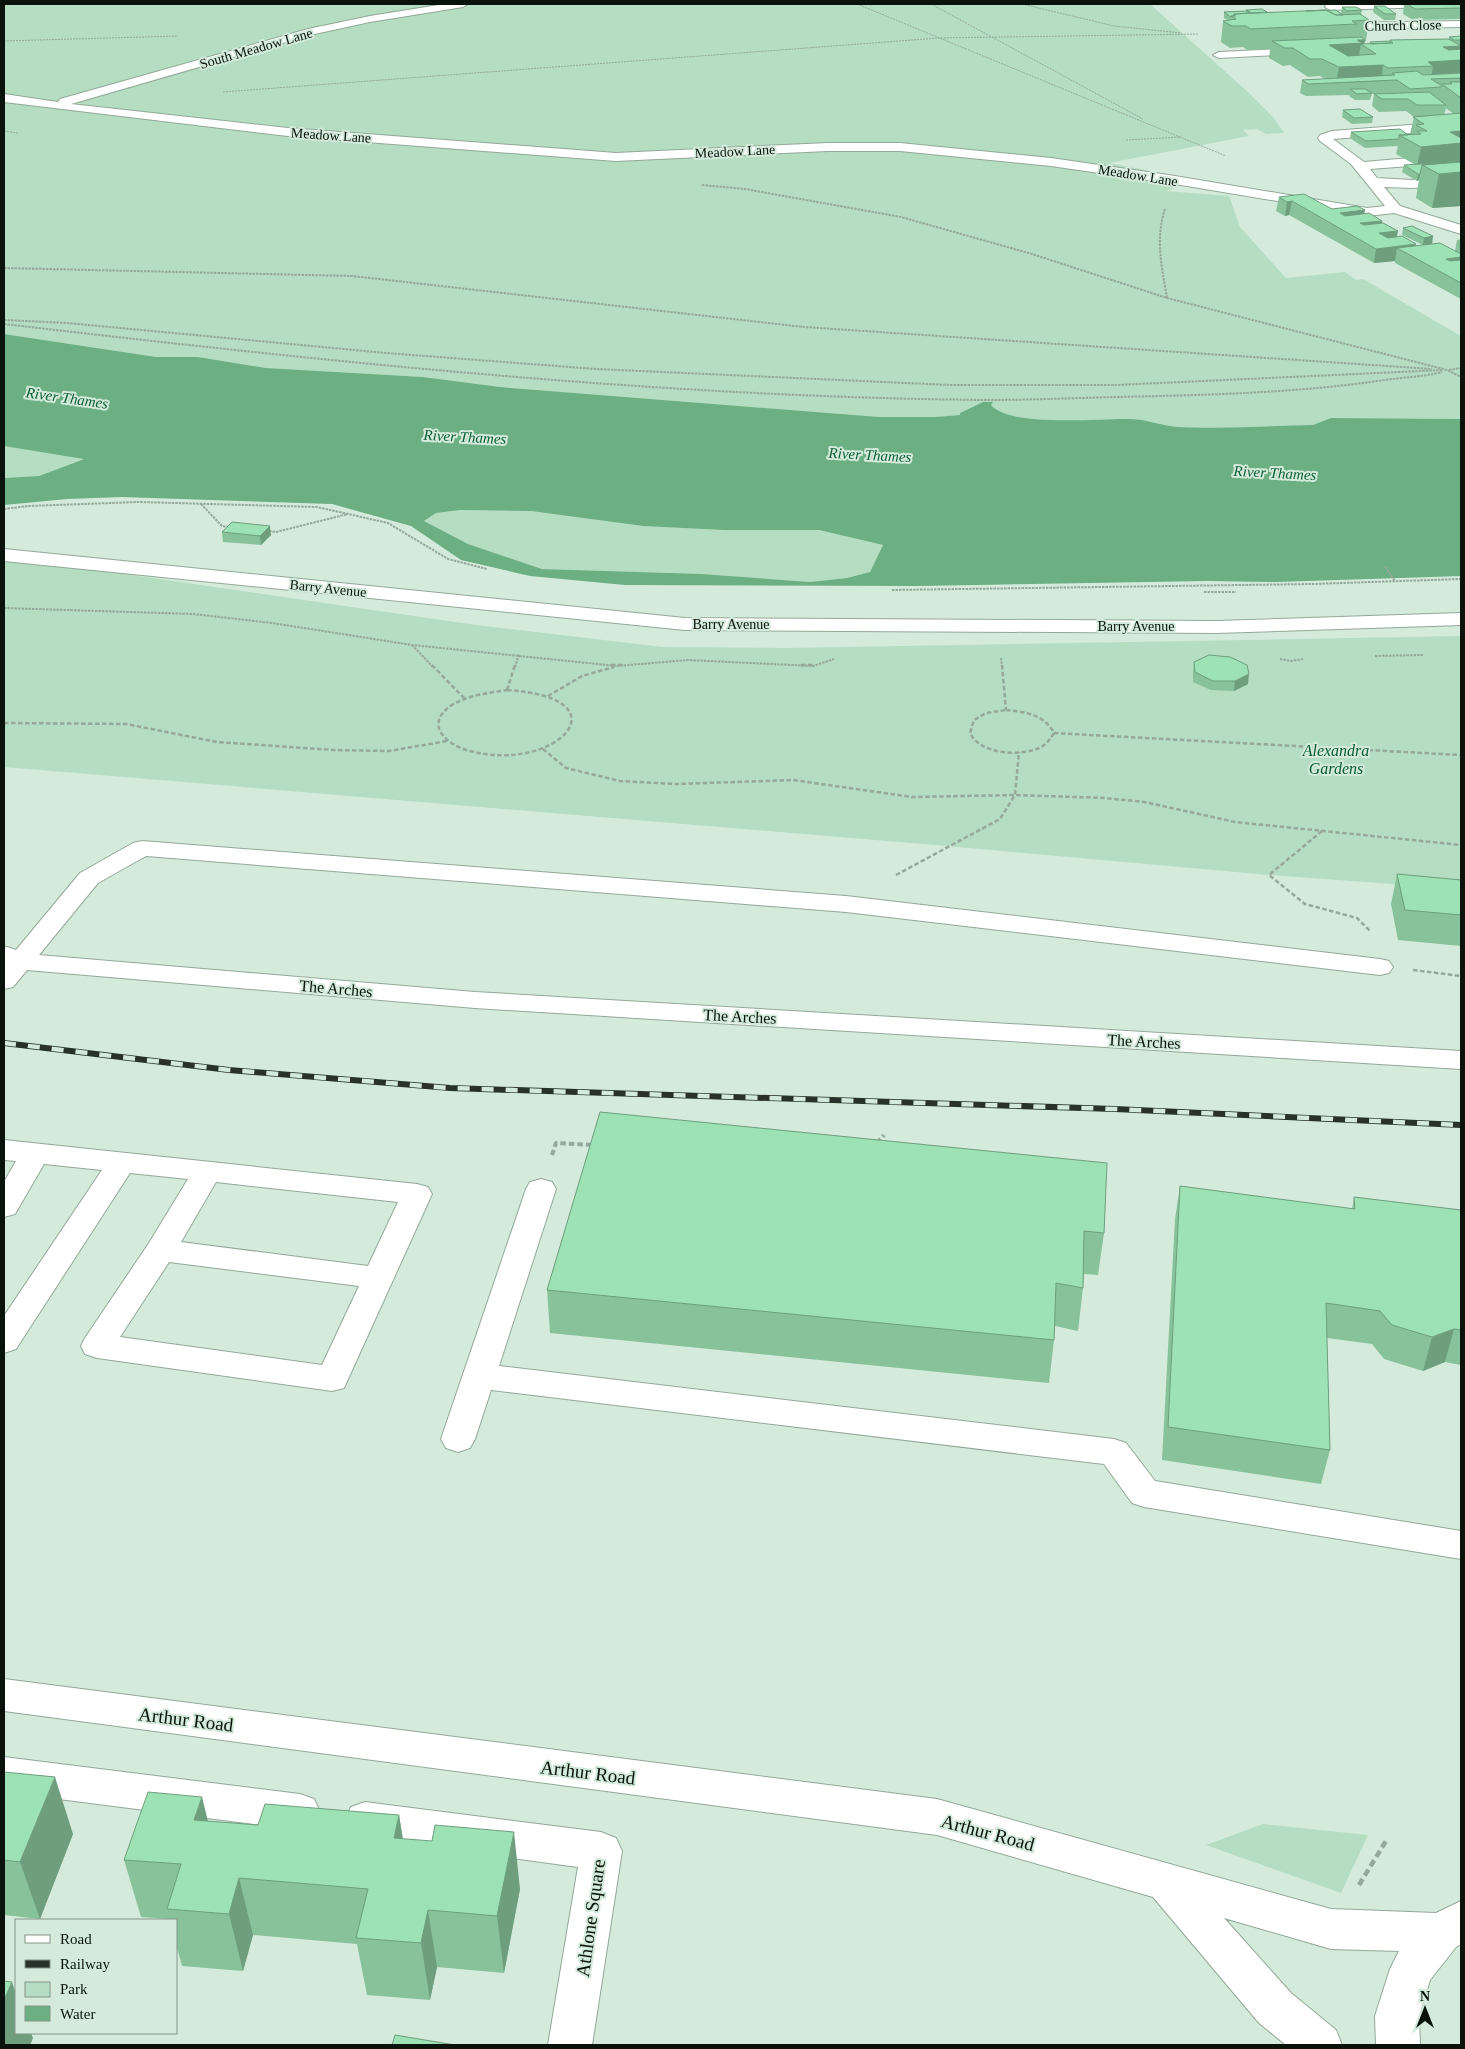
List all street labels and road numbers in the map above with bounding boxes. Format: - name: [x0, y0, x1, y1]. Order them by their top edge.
- street label: Church Close: [1365, 17, 1441, 34]
- street label: South Meadow Lane: [198, 25, 314, 72]
- street label: Meadow Lane: [290, 125, 372, 146]
- street label: Meadow Lane: [694, 142, 776, 161]
- street label: Meadow Lane: [1097, 162, 1179, 189]
- street label: Barry Avenue: [289, 577, 367, 600]
- street label: Barry Avenue: [692, 617, 770, 632]
- street label: Barry Avenue: [1097, 619, 1175, 634]
- street label: The Arches: [299, 977, 373, 1000]
- street label: The Arches: [703, 1006, 777, 1027]
- street label: The Arches: [1107, 1031, 1181, 1052]
- street label: Arthur Road: [137, 1703, 235, 1736]
- street label: Arthur Road: [539, 1756, 637, 1789]
- street label: Arthur Road: [939, 1810, 1037, 1855]
- street label: Athlone Square: [572, 1858, 609, 1978]

